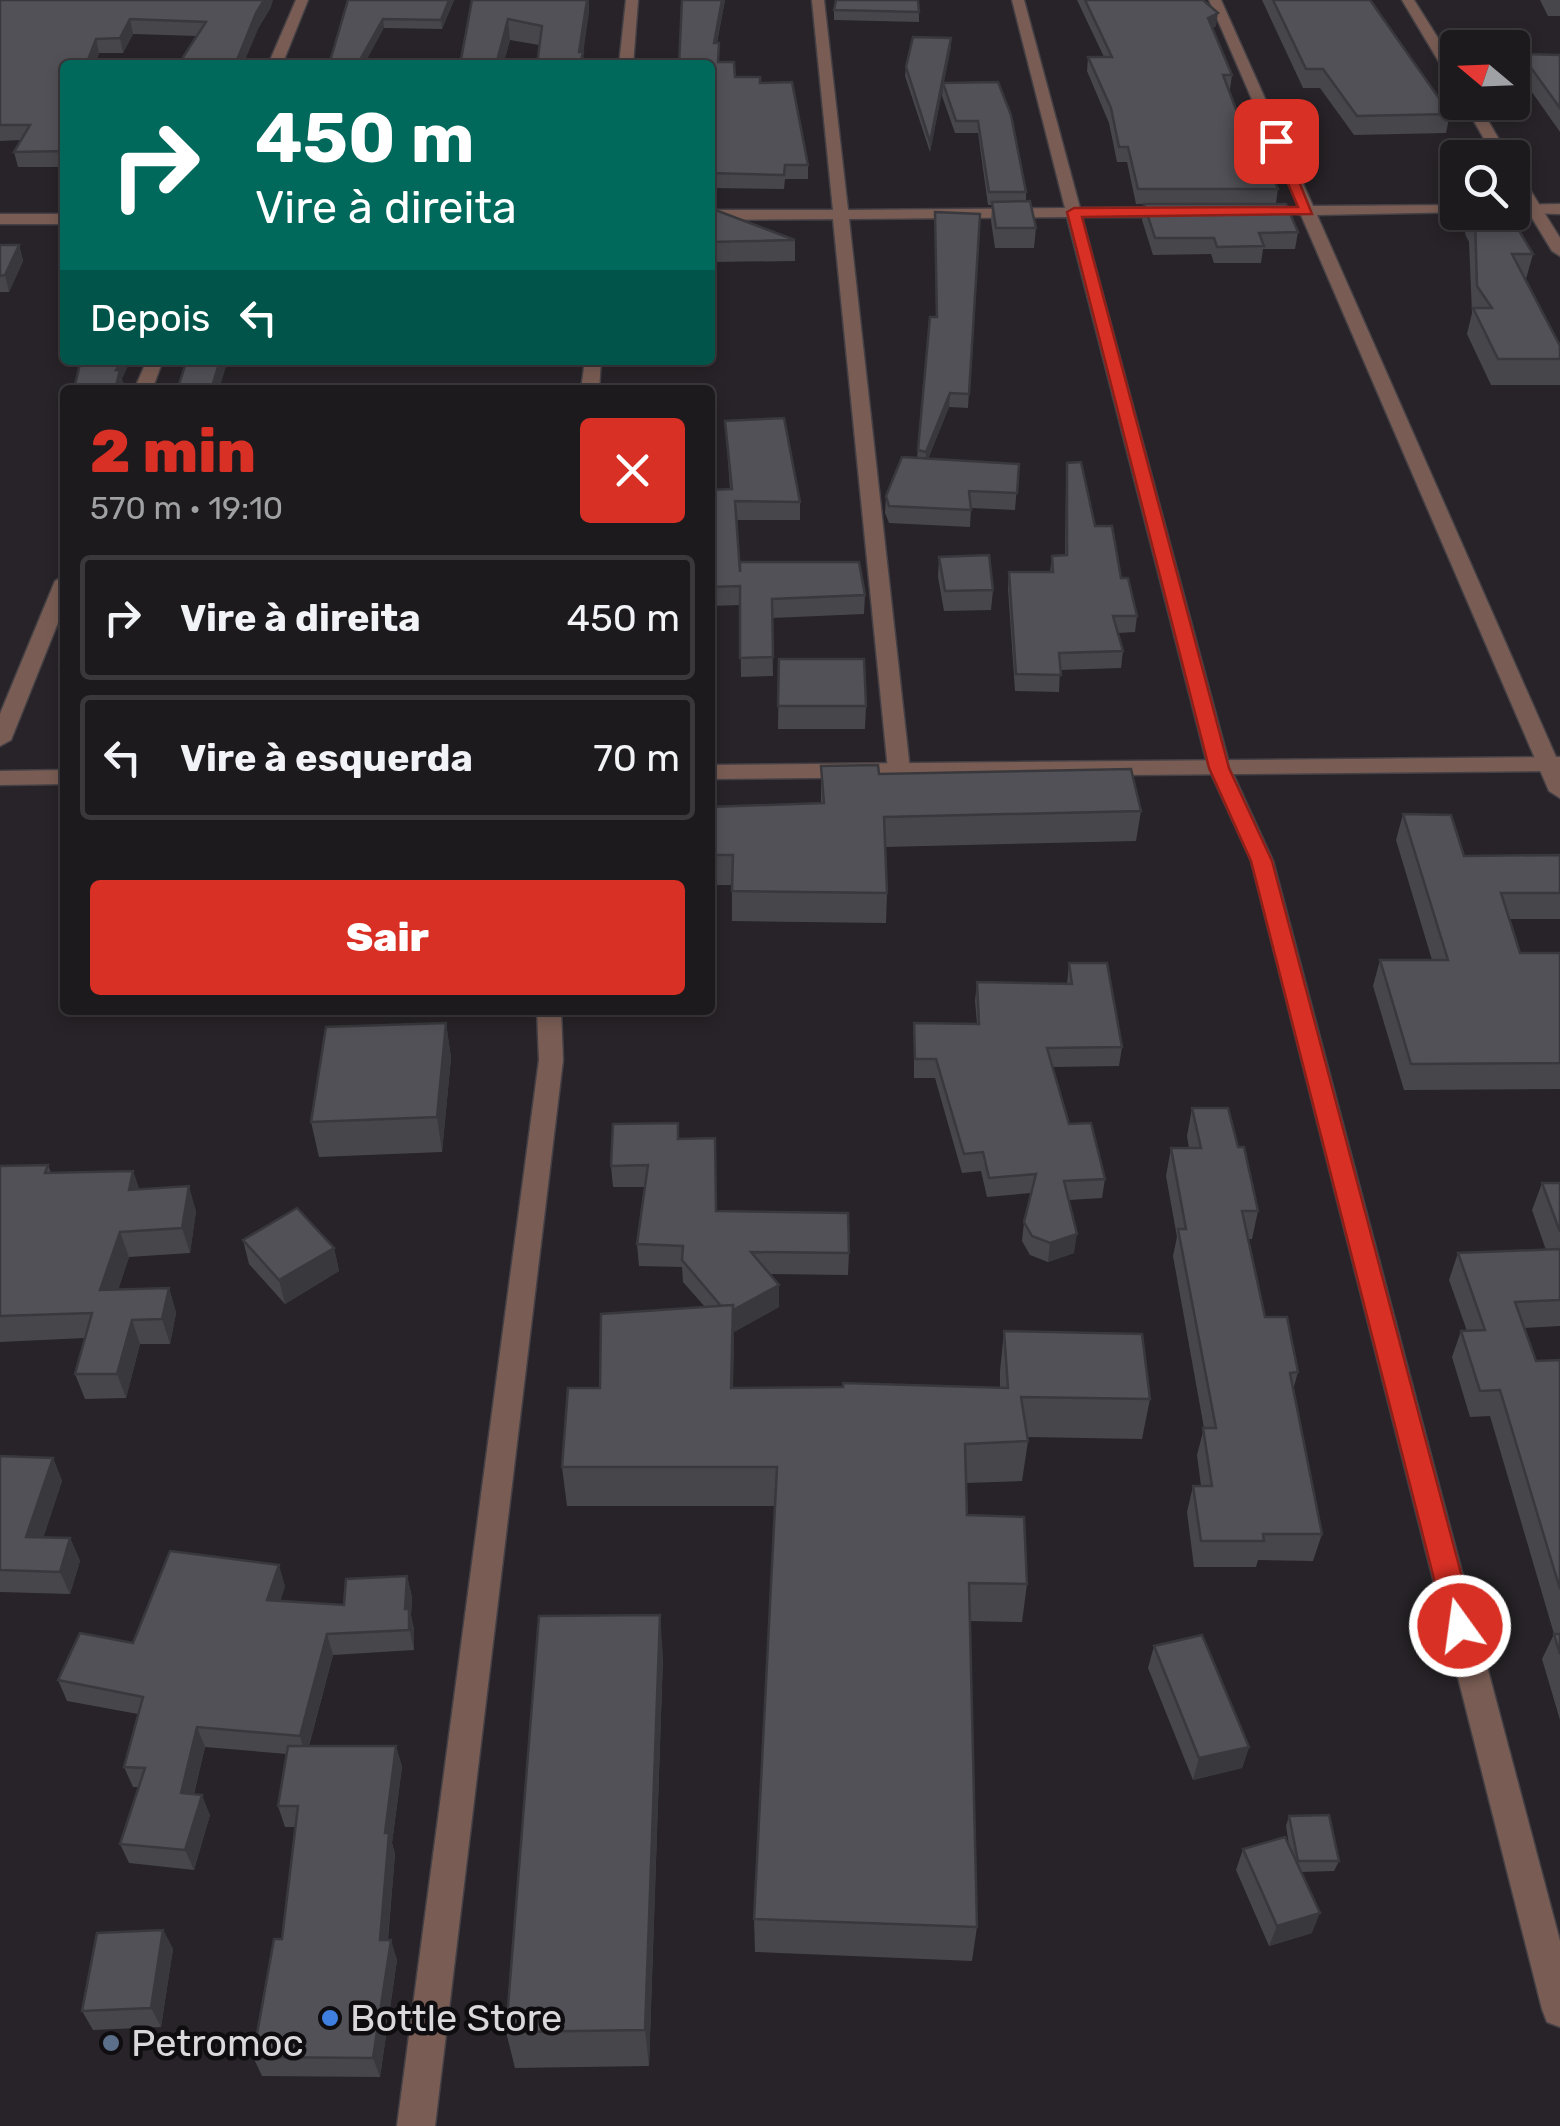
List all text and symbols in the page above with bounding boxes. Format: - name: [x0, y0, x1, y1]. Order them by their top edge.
- north arrow: [1440, 30, 1530, 120]
- map controls: [1440, 30, 1530, 230]
- text: 450 m: [255, 97, 475, 180]
- pin: [1234, 99, 1319, 184]
- icon: right: [90, 100, 220, 230]
- icon: arrive: [1249, 114, 1304, 169]
- button: search: [1440, 140, 1530, 230]
- text: Vire à direita: [255, 181, 517, 234]
- icon: left: [231, 290, 286, 345]
- text: Depois: [90, 295, 211, 341]
- text: 2 min: [90, 416, 256, 487]
- button: close: [580, 418, 685, 523]
- text: 570 m · 19:10: [90, 489, 283, 527]
- icon: right: [95, 590, 150, 645]
- text: Vire à direita: [180, 595, 421, 641]
- text: 450 m: [567, 595, 680, 641]
- icon: left: [95, 730, 150, 785]
- text: Vire à esquerda: [180, 735, 473, 781]
- text: 70 m: [593, 735, 680, 781]
- button: Sair: [90, 880, 685, 995]
- position arrow: [1408, 1574, 1512, 1678]
- place label: Bottle Store: [350, 1995, 562, 2041]
- marker: Bottle Store: [319, 2007, 341, 2029]
- place label: Petromoc: [131, 2020, 304, 2066]
- marker: Petromoc: [100, 2032, 122, 2054]

